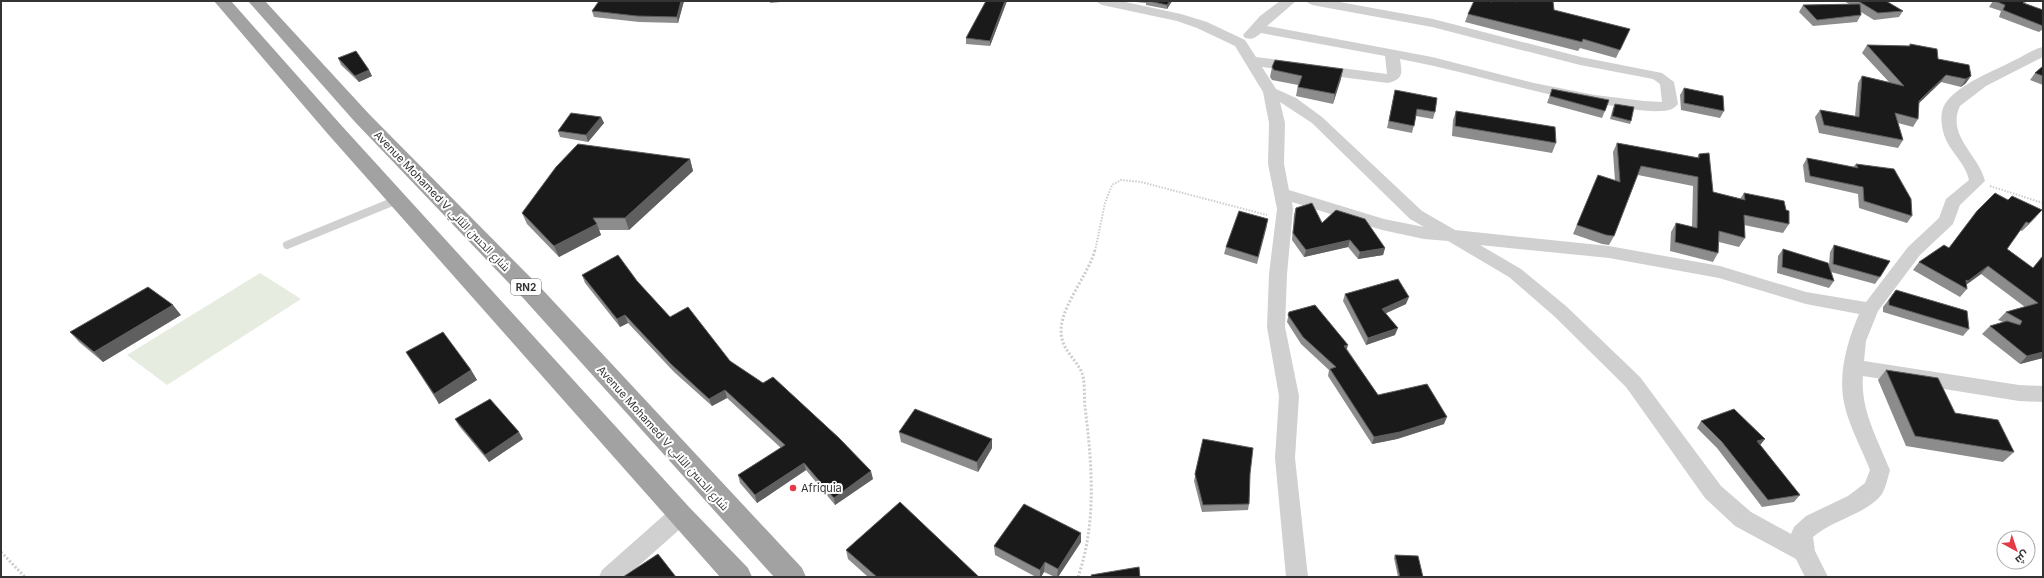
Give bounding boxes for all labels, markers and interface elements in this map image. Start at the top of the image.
street label: Avenue Mohamed V شارع الحسن الثاني [370,128,513,275]
road number: RN2 [511,279,541,295]
street label: Avenue Mohamed V شارع الحسن الثاني [593,363,732,515]
place label: Afriquia [801,481,842,495]
marker: Afriquia [788,483,798,493]
north arrow [1996,530,2036,570]
text: ش [2013,548,2032,568]

